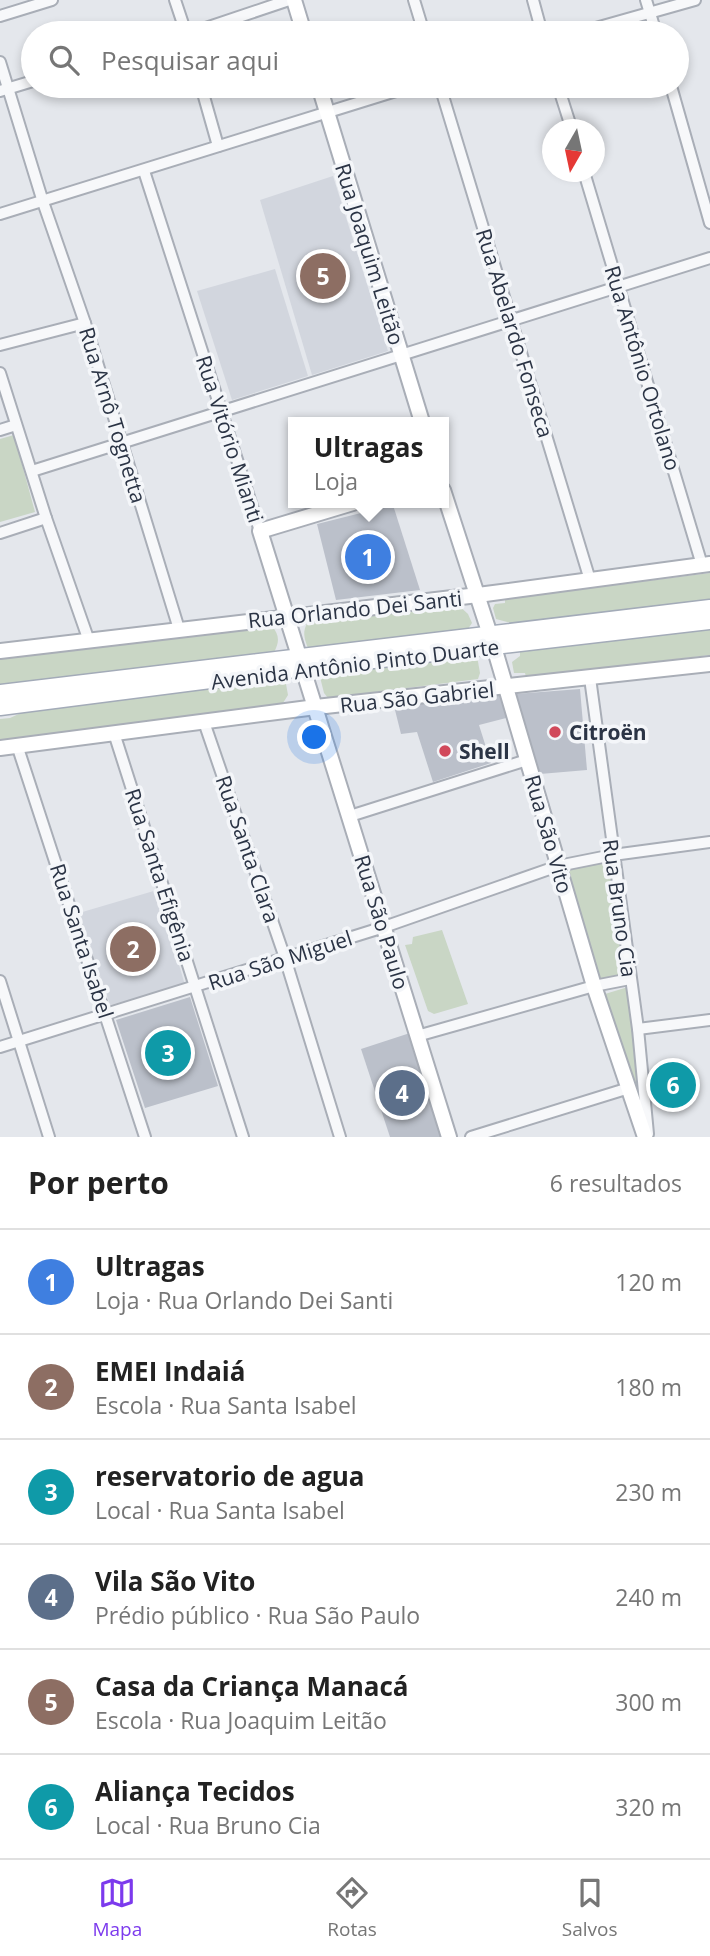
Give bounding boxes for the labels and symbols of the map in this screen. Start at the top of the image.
north arrow [542,119,605,182]
street label: Rua Joaquim Leitão [329,160,411,348]
street label: Rua Abelardo Fonseca [470,225,560,441]
pin: 5 [300,250,346,302]
street label: Rua Antônio Ortolano [598,262,688,474]
street label: Rua Arnô Tognetta [73,324,153,506]
street label: Rua Vitório Mianti [190,352,270,526]
pin: 1 [345,531,391,583]
street label: Rua Orlando Dei Santi [246,584,464,634]
street label: Avenida Antônio Pinto Duarte [209,632,501,696]
street label: Rua São Gabriel [338,675,496,719]
place label: Citroën [569,718,647,746]
your location [297,720,331,754]
marker: Citroën [547,724,563,740]
place label: Shell [459,737,510,765]
marker: Shell [437,743,453,759]
street label: Rua São Vito [519,771,579,897]
street label: Rua Santa Clara [210,772,286,926]
street label: Rua Santa Efigênia [119,785,201,965]
street label: Rua Bruno Cia [596,837,644,979]
street label: Rua São Paulo [348,851,416,993]
street label: Rua Santa Isabel [44,860,120,1022]
pin: 2 [110,923,156,975]
street label: Rua São Miguel [204,924,356,996]
pin: 3 [145,1027,191,1079]
pin: 6 [650,1059,696,1111]
pin: 4 [379,1067,425,1119]

